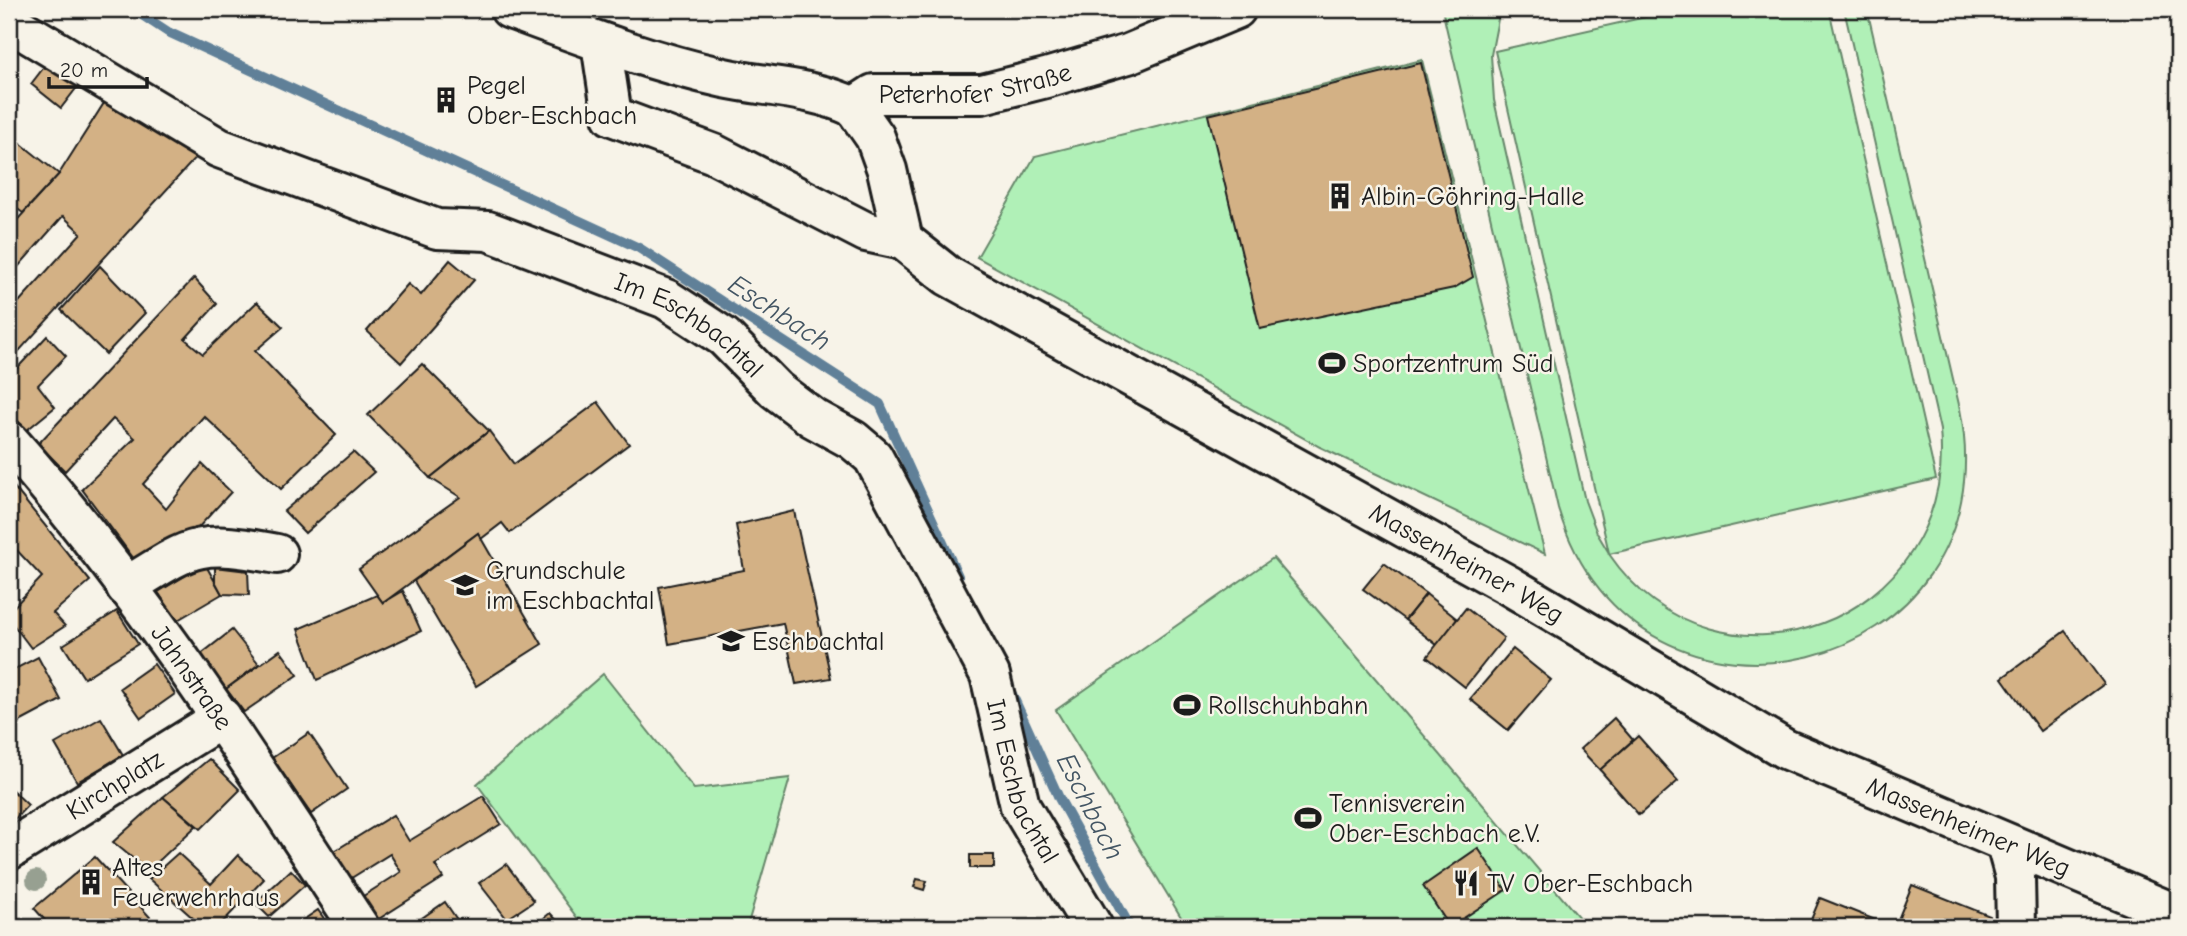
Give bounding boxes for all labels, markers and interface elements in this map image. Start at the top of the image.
scale bar [49,46,147,90]
street label: Peterhofer Straße [879,57,1075,110]
text: 20 m [60,58,108,82]
place label: Pegel Ober-Eschbach [467,71,637,131]
building icon: Pegel Ober-Eschbach [431,85,461,115]
building icon: Albin-Göhring-Halle [1325,181,1355,211]
place label: Albin-Göhring-Halle [1361,182,1584,212]
street label: Im Eschbachtal [610,267,769,384]
water label: Eschbach [722,268,836,358]
sports icon: Sportzentrum Süd [1317,348,1347,378]
place label: Sportzentrum Süd [1353,349,1553,379]
street label: Massenheimer Weg [1364,497,1569,630]
place label: Grundschule im Eschbachtal [486,556,655,616]
school or university icon: Grundschule im Eschbachtal [450,570,480,600]
street label: Jahnstraße [144,619,239,736]
school or university icon: Eschbachtal [716,626,746,656]
place label: Eschbachtal [752,627,884,657]
sports icon: Rollschuhbahn [1172,690,1202,720]
place label: Rollschuhbahn [1208,691,1368,721]
street label: Im Eschbachtal [980,696,1065,869]
street label: Kirchplatz [61,744,169,827]
water label: Eschbach [1050,748,1131,865]
street label: Massenheimer Weg [1862,771,2075,884]
place label: Tennisverein Ober-Eschbach e.V. [1329,789,1540,849]
sports icon: Tennisverein Ober-Eschbach e.V. [1293,803,1323,833]
place label: Altes Feuerwehrhaus [112,853,279,913]
building icon: Altes Feuerwehrhaus [76,867,106,897]
restaurant icon: TV Ober-Eschbach [1451,868,1481,898]
place label: TV Ober-Eschbach [1487,869,1693,899]

